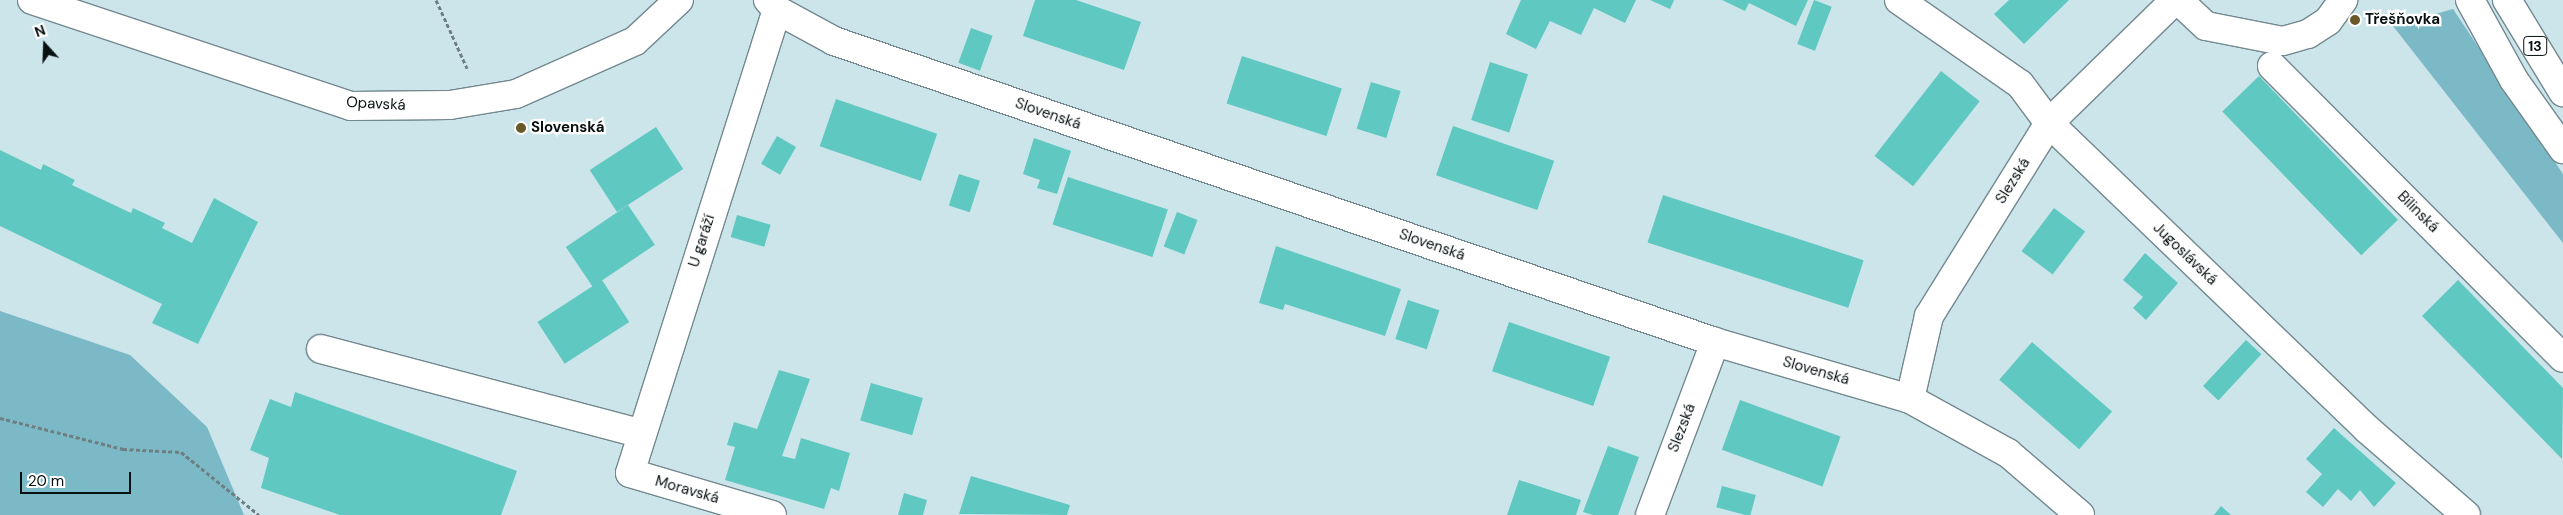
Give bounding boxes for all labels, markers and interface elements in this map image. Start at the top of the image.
place label: Třešňovka [2365,11,2440,29]
marker: Třešňovka [2349,14,2361,26]
north arrow [20,20,70,70]
text: N [32,21,48,41]
road number: 13 [2522,34,2548,58]
street label: Opavská [346,93,406,115]
street label: Slovenská [1013,94,1083,134]
place label: Slovenská [531,119,604,137]
marker: Slovenská [515,122,527,134]
street label: Slezská [1992,155,2034,207]
street label: Bílinská [2394,188,2442,236]
street label: U garáží [685,212,719,270]
street label: Jugoslávská [2149,219,2221,289]
street label: Slovenská [1397,225,1467,265]
street label: Slovenská [1781,353,1851,389]
street label: Slezská [1665,401,1699,455]
scale bar [22,462,134,494]
text: 20 m [28,471,64,491]
street label: Moravská [653,472,721,508]

